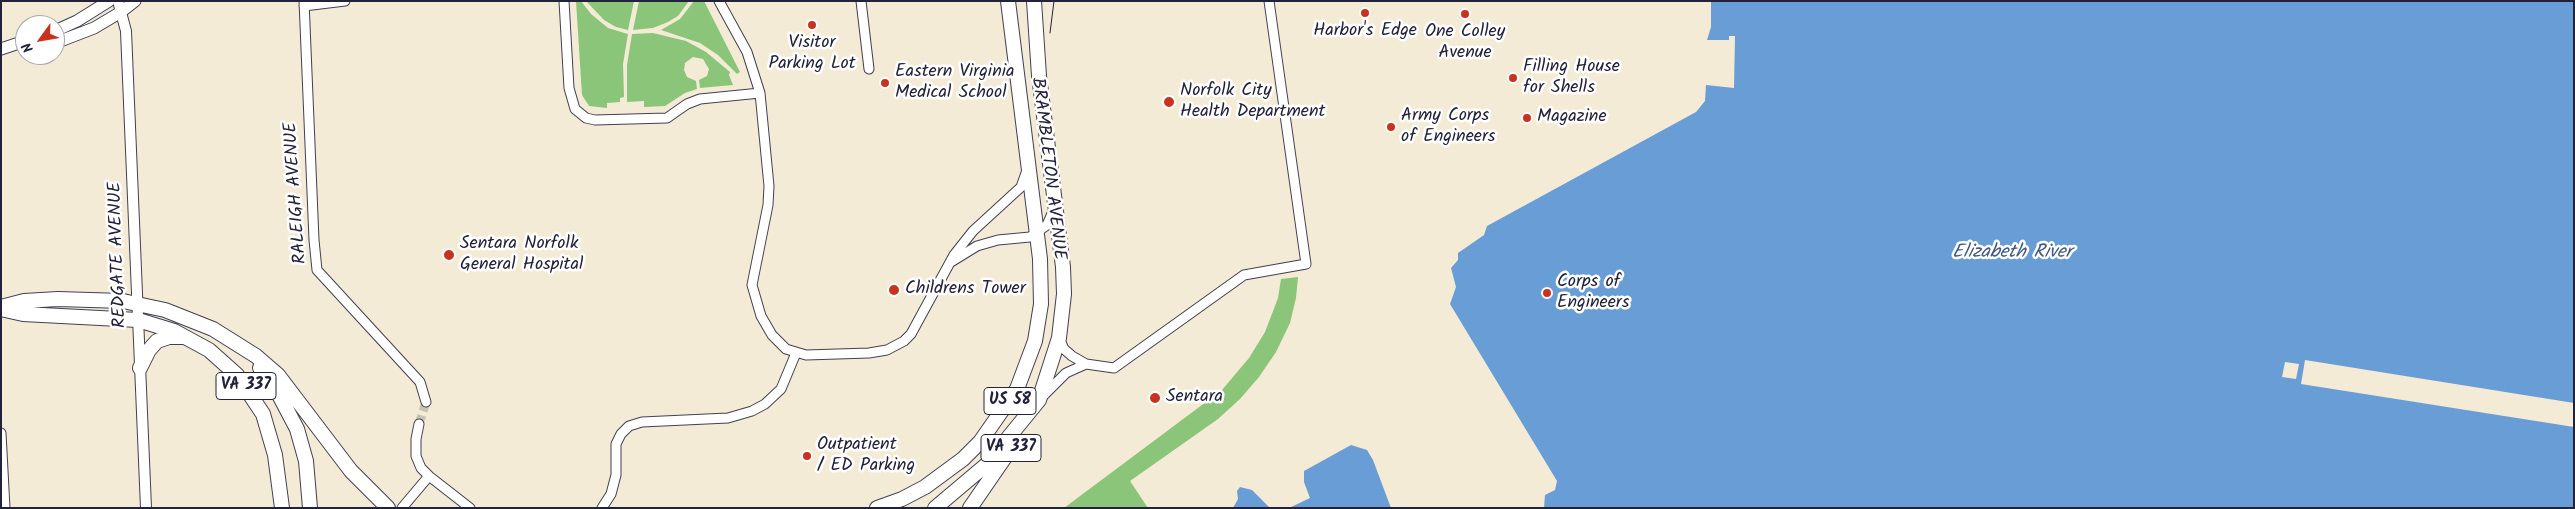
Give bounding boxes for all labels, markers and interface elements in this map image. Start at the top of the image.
marker: Harbor's Edge [1359,7,1371,19]
marker: One Colley Avenue [1459,8,1471,20]
north arrow [15,15,65,65]
marker: Visitor Parking Lot [806,19,818,31]
place label: Harbor's Edge [1313,21,1417,43]
place label: One Colley Avenue [1425,22,1505,64]
place label: Visitor Parking Lot [768,33,856,76]
text: N [16,38,40,57]
place label: Filling House for Shells [1523,57,1620,100]
place label: Eastern Virginia Medical School [895,62,1014,104]
marker: Filling House for Shells [1507,72,1519,84]
marker: Eastern Virginia Medical School [879,77,891,89]
street label: BRAMBLETON AVENUE [1025,77,1069,261]
place label: Norfolk City Health Department [1180,81,1326,124]
marker: Norfolk City Health Department [1162,95,1176,109]
place label: Army Corps of Engineers [1401,106,1496,148]
place label: Magazine [1537,107,1607,129]
marker: Magazine [1521,112,1533,124]
street label: RALEIGH AVENUE [281,121,313,265]
marker: Army Corps of Engineers [1385,121,1397,133]
street label: REDGATE AVENUE [106,181,132,329]
place label: Sentara Norfolk General Hospital [460,234,583,276]
water label: Elizabeth River [1952,243,2072,265]
marker: Sentara Norfolk General Hospital [442,248,456,262]
place label: Corps of Engineers [1557,272,1629,314]
place label: Childrens Tower [905,279,1026,301]
marker: Childrens Tower [887,283,901,297]
marker: Corps of Engineers [1541,287,1553,299]
road number: VA 337 [216,372,276,400]
place label: Sentara [1166,387,1223,409]
road number: US 58 [984,388,1036,414]
marker: Sentara [1148,391,1162,405]
road number: VA 337 [981,434,1041,462]
place label: Outpatient / ED Parking [817,435,915,478]
marker: Outpatient / ED Parking [801,450,813,462]

